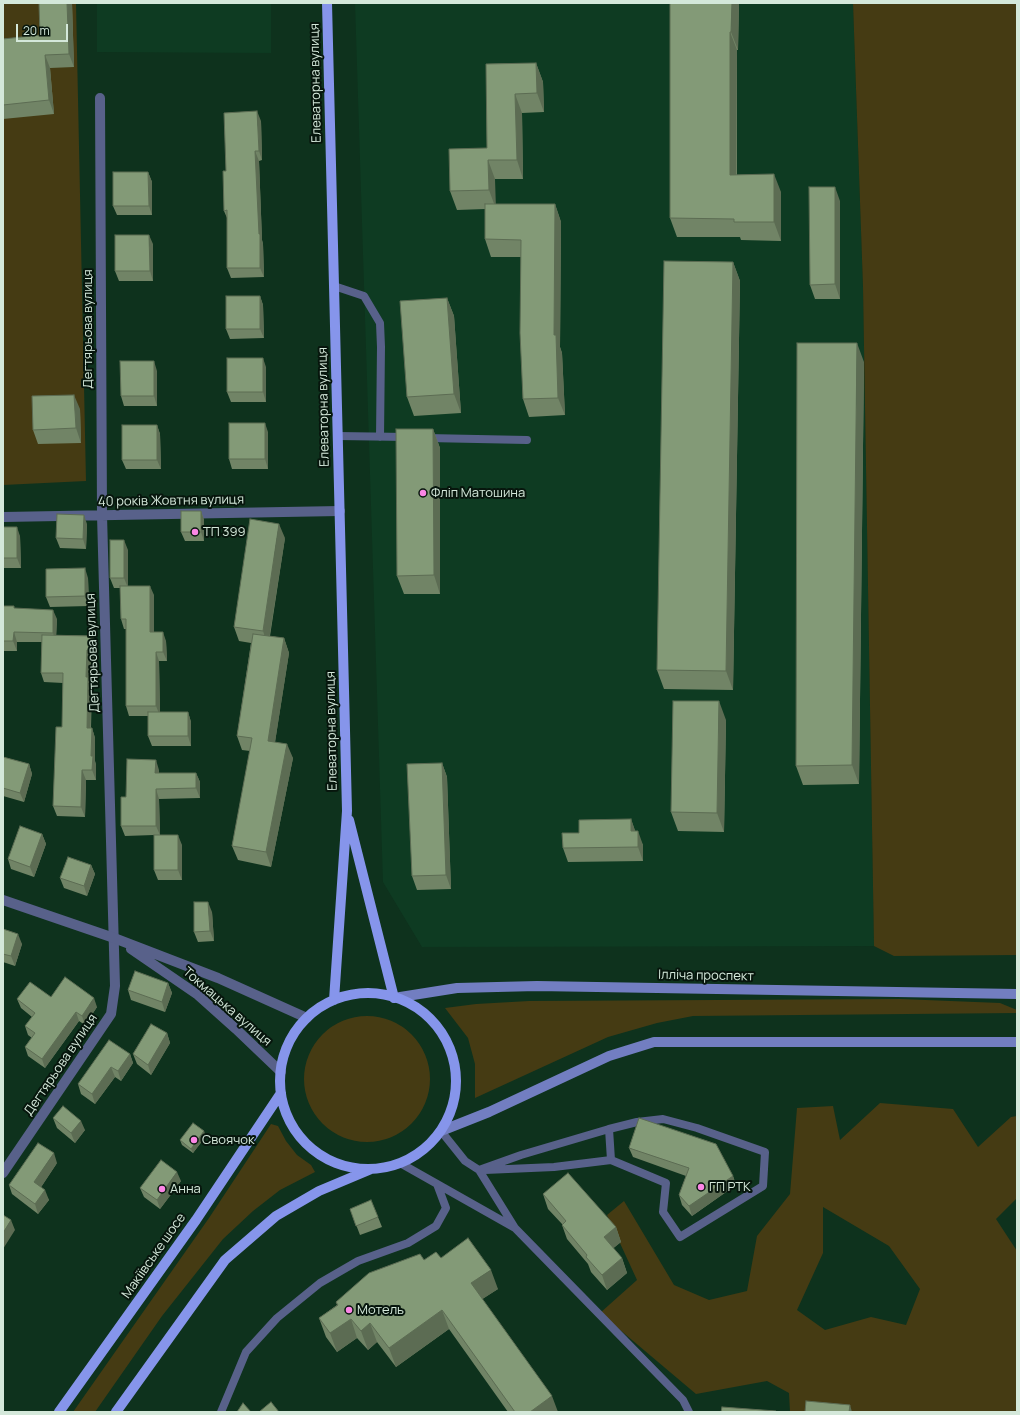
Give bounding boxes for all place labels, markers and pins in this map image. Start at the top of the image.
place label: Фліп Матошина [431,485,525,501]
marker: Фліп Матошина [418,488,428,498]
place label: ТП 399 [203,524,246,540]
marker: ТП 399 [190,527,200,537]
place label: Своячок [202,1132,254,1148]
marker: Своячок [189,1135,199,1145]
place label: ГП РТК [709,1179,751,1195]
place label: Анна [170,1181,201,1197]
marker: ГП РТК [696,1182,706,1192]
marker: Анна [157,1184,167,1194]
place label: Мотель [357,1302,404,1318]
marker: Мотель [344,1305,354,1315]

